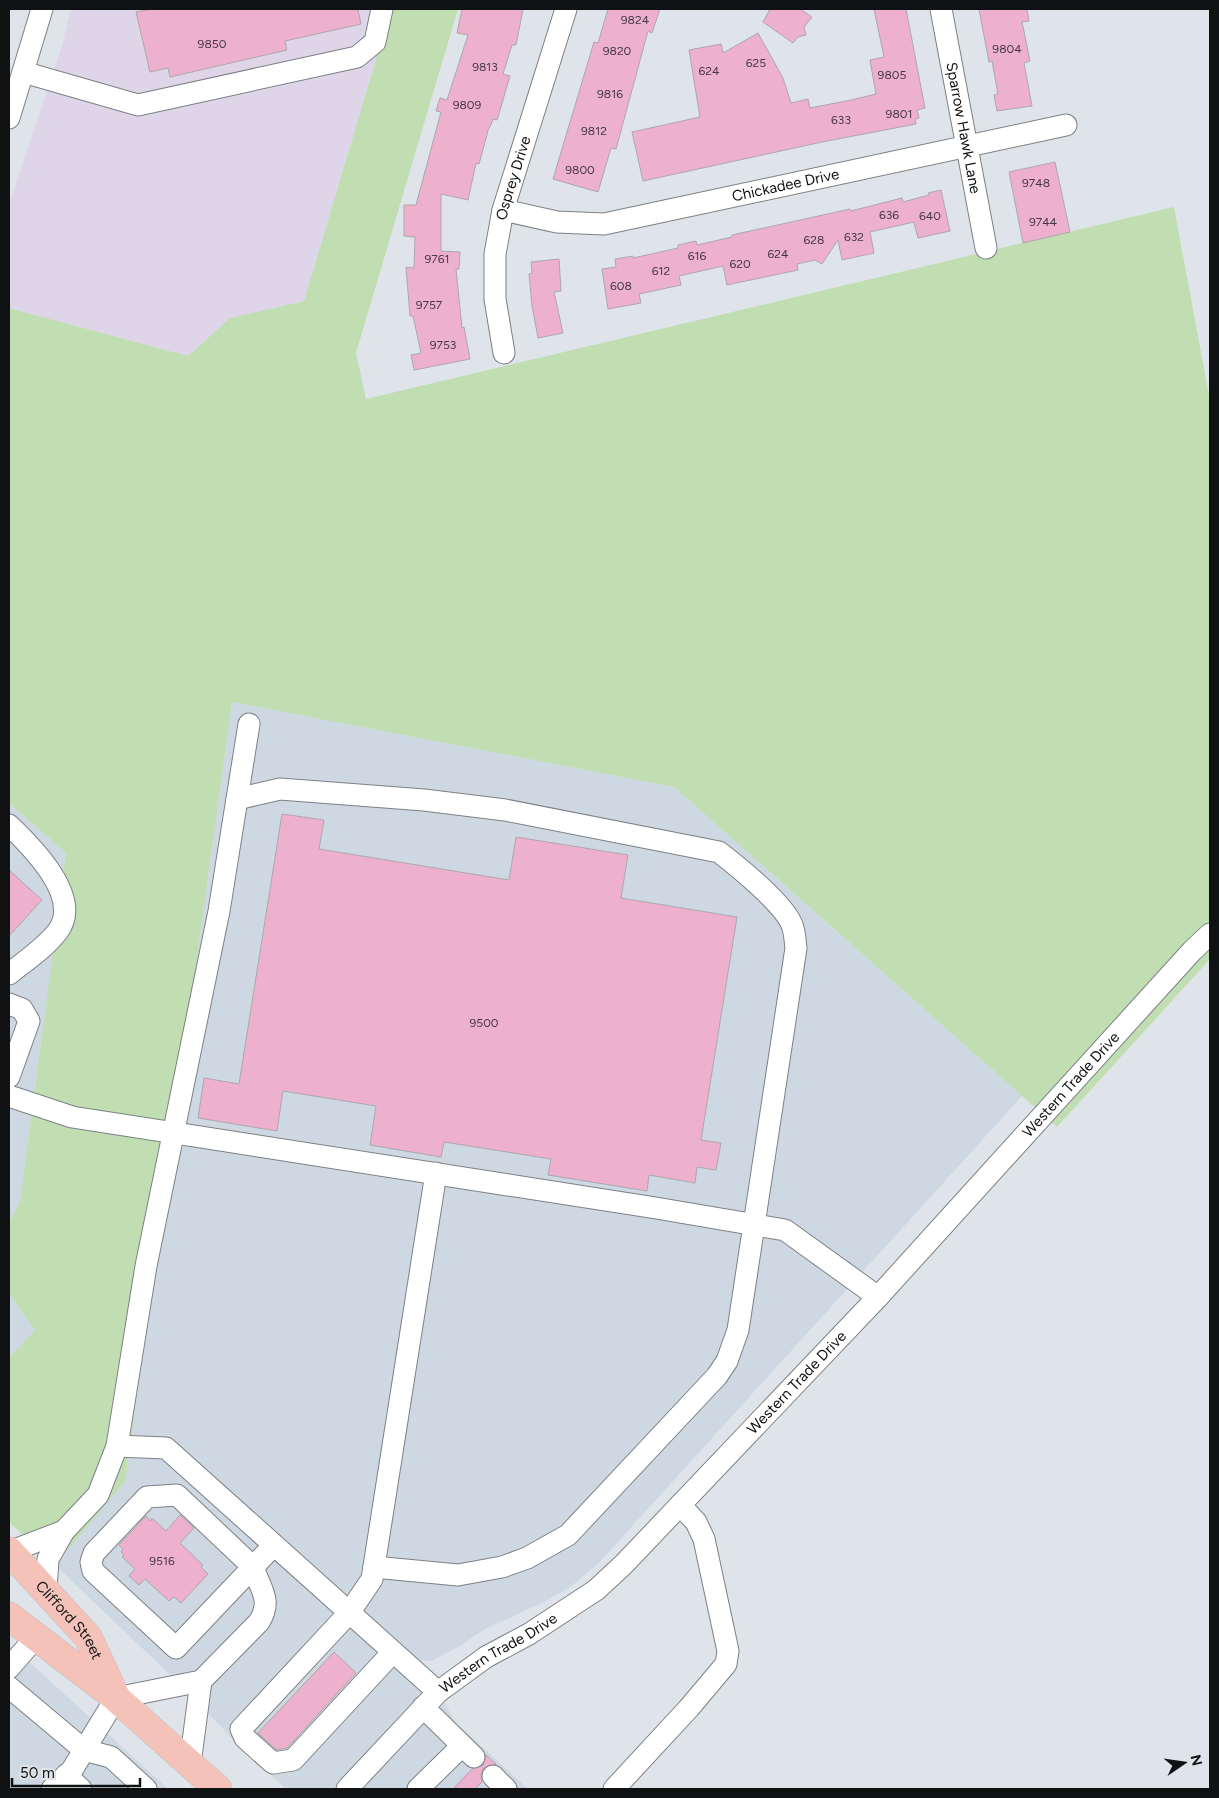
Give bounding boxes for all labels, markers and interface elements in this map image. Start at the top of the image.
house number: 9824 [621,13,650,27]
house number: 9850 [198,37,227,51]
house number: 9804 [992,42,1022,56]
house number: 9820 [603,44,632,58]
house number: 625 [746,56,766,70]
house number: 9813 [472,60,498,74]
street label: Sparrow Hawk Lane [942,61,985,195]
house number: 624 [699,64,720,78]
house number: 9805 [878,68,906,82]
house number: 9816 [597,87,623,101]
house number: 9809 [453,98,482,112]
house number: 9801 [886,107,912,121]
house number: 633 [831,113,851,127]
house number: 9812 [581,124,607,138]
street label: Osprey Drive [492,134,535,221]
house number: 9800 [565,163,595,177]
street label: Chickadee Drive [730,165,841,205]
house number: 9748 [1022,176,1050,190]
house number: 636 [879,208,899,222]
house number: 640 [919,209,941,223]
house number: 9744 [1029,215,1058,229]
house number: 632 [844,230,864,244]
house number: 628 [804,233,824,247]
house number: 624 [768,247,789,261]
house number: 616 [688,249,706,263]
house number: 9761 [425,252,449,266]
house number: 620 [729,257,751,271]
house number: 612 [652,264,670,278]
house number: 608 [610,279,632,293]
house number: 9757 [416,298,443,312]
house number: 9753 [430,338,456,352]
house number: 9500 [469,1016,499,1030]
street label: Western Trade Drive [1019,1028,1123,1141]
street label: Western Trade Drive [743,1327,850,1438]
house number: 9516 [149,1554,175,1568]
street label: Clifford Street [32,1577,106,1663]
street label: Western Trade Drive [436,1609,560,1697]
north arrow [1159,1738,1209,1788]
text: N [1187,1753,1206,1767]
scale bar [12,1756,140,1788]
text: 50 m [20,1764,55,1782]

